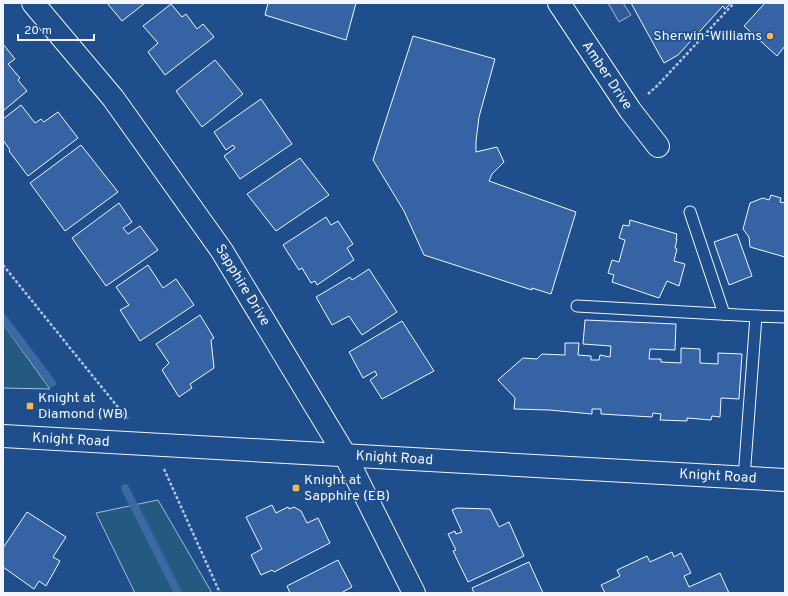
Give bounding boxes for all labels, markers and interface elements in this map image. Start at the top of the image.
scale bar [18,16,94,42]
text: 20 m [24,23,52,39]
place label: Sherwin-Williams [653,28,762,45]
marker: Sherwin-Williams [765,31,775,41]
street label: Amber Drive [578,38,636,113]
street label: Sapphire Drive [211,241,274,329]
place label: Knight at Diamond (WB) [38,390,128,423]
marker: Knight at Diamond (WB) [25,401,35,411]
street label: Knight Road [32,429,110,450]
street label: Knight Road [355,447,433,469]
street label: Knight Road [679,466,757,487]
place label: Knight at Sapphire (EB) [304,472,390,505]
marker: Knight at Sapphire (EB) [291,483,301,493]

